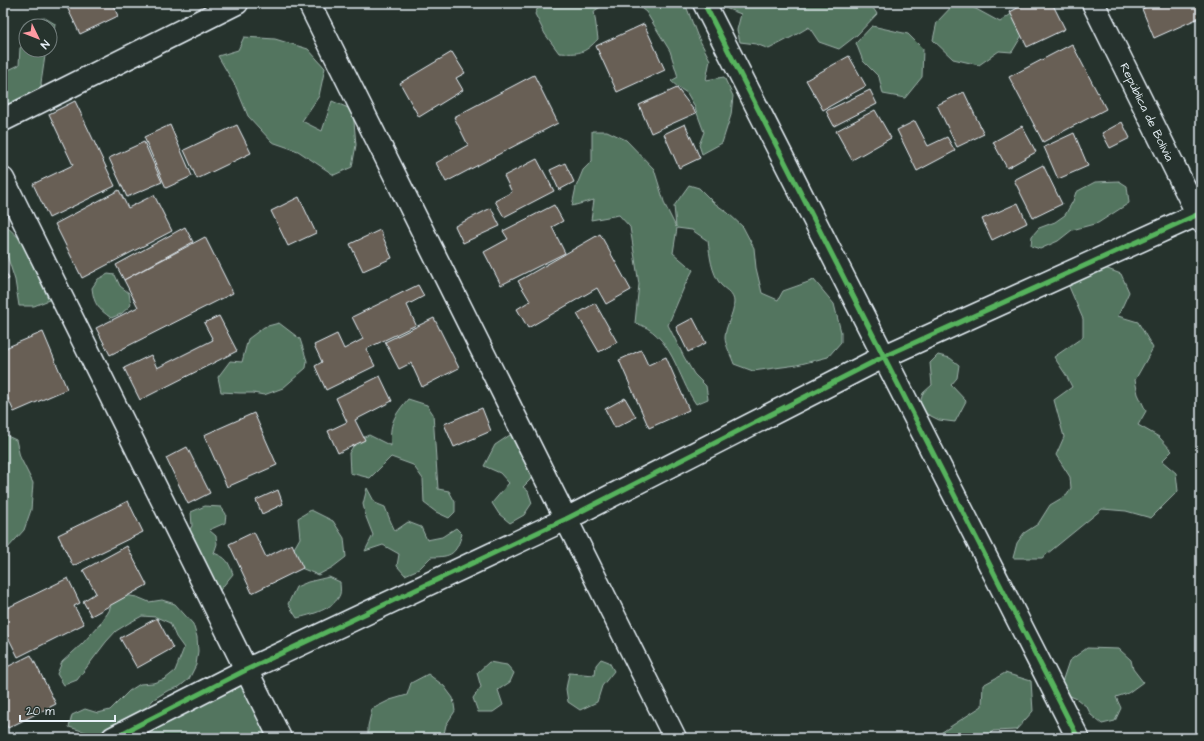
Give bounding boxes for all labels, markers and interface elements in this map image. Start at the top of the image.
north arrow [18,18,58,58]
text: N [37,37,53,52]
street label: República de Bolivia [1115,60,1178,164]
scale bar [20,697,115,723]
text: 20 m [26,703,55,720]

